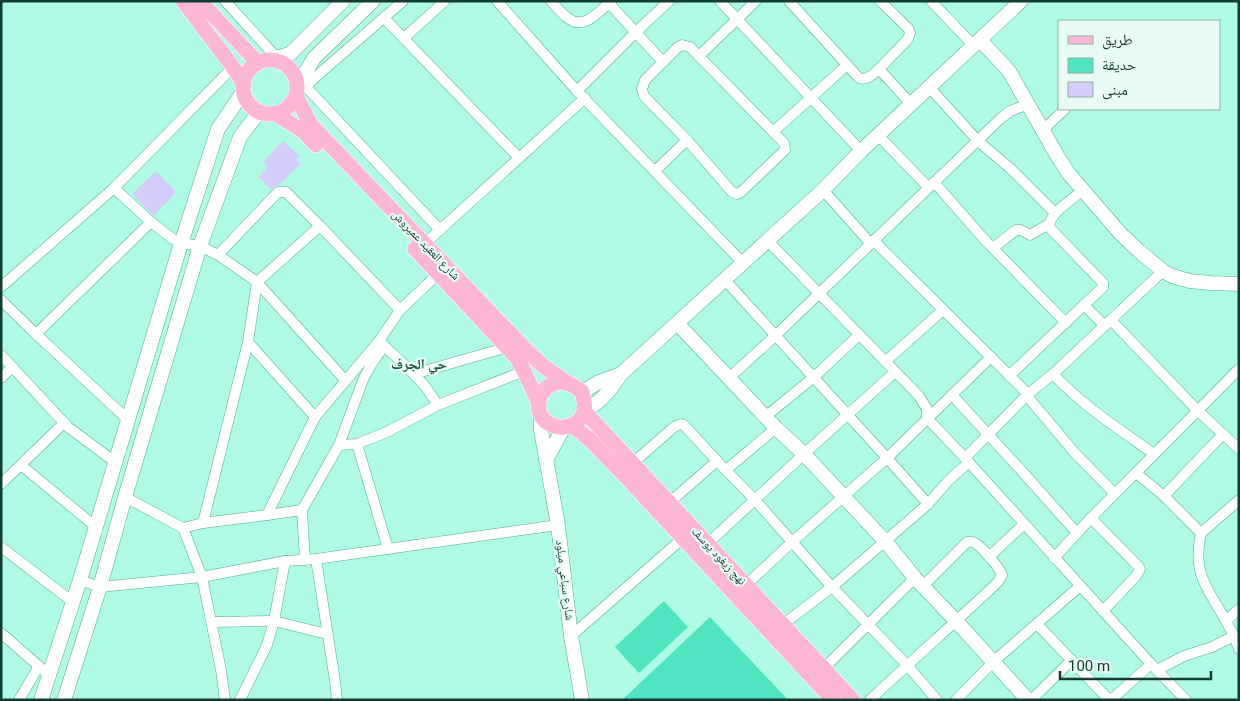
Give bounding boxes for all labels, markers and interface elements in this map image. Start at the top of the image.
legend [1058,20,1220,110]
text: طريق [1102,31,1133,50]
text: حديقة [1102,56,1137,74]
text: مبنى [1102,81,1128,100]
street label: شارع العقيد عميروش [388,207,463,284]
district label: حي الجرف [391,356,447,375]
street label: نهج زيغود يوسف [689,524,749,588]
street label: شارع سباعي ميلود [550,539,577,621]
scale bar [1060,648,1211,680]
text: 100 m [1068,657,1110,675]

